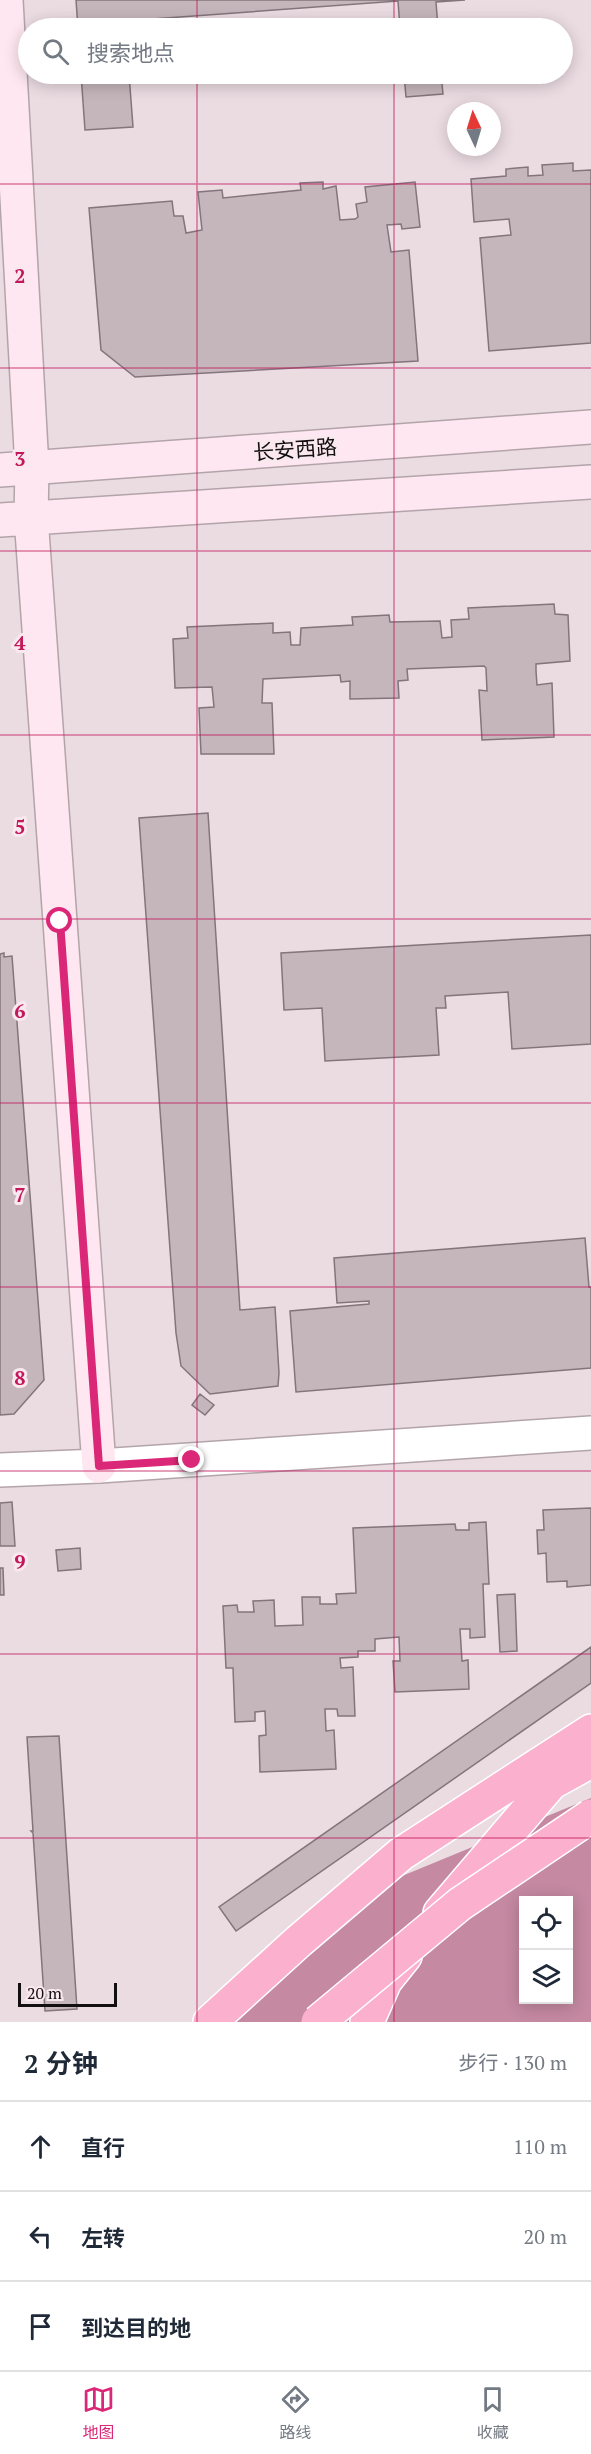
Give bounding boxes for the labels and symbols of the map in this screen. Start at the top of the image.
north arrow [447,102,501,156]
text: 2 [14,262,26,289]
street label: 长安西路 [252,432,338,466]
text: 3 [14,445,26,472]
text: 4 [14,629,26,656]
text: 5 [14,813,26,840]
route start [46,907,72,933]
text: 6 [14,997,26,1024]
text: 7 [14,1181,26,1208]
text: 8 [14,1364,26,1391]
route end [178,1446,204,1472]
text: 9 [14,1548,26,1575]
scale bar [18,1980,117,2008]

